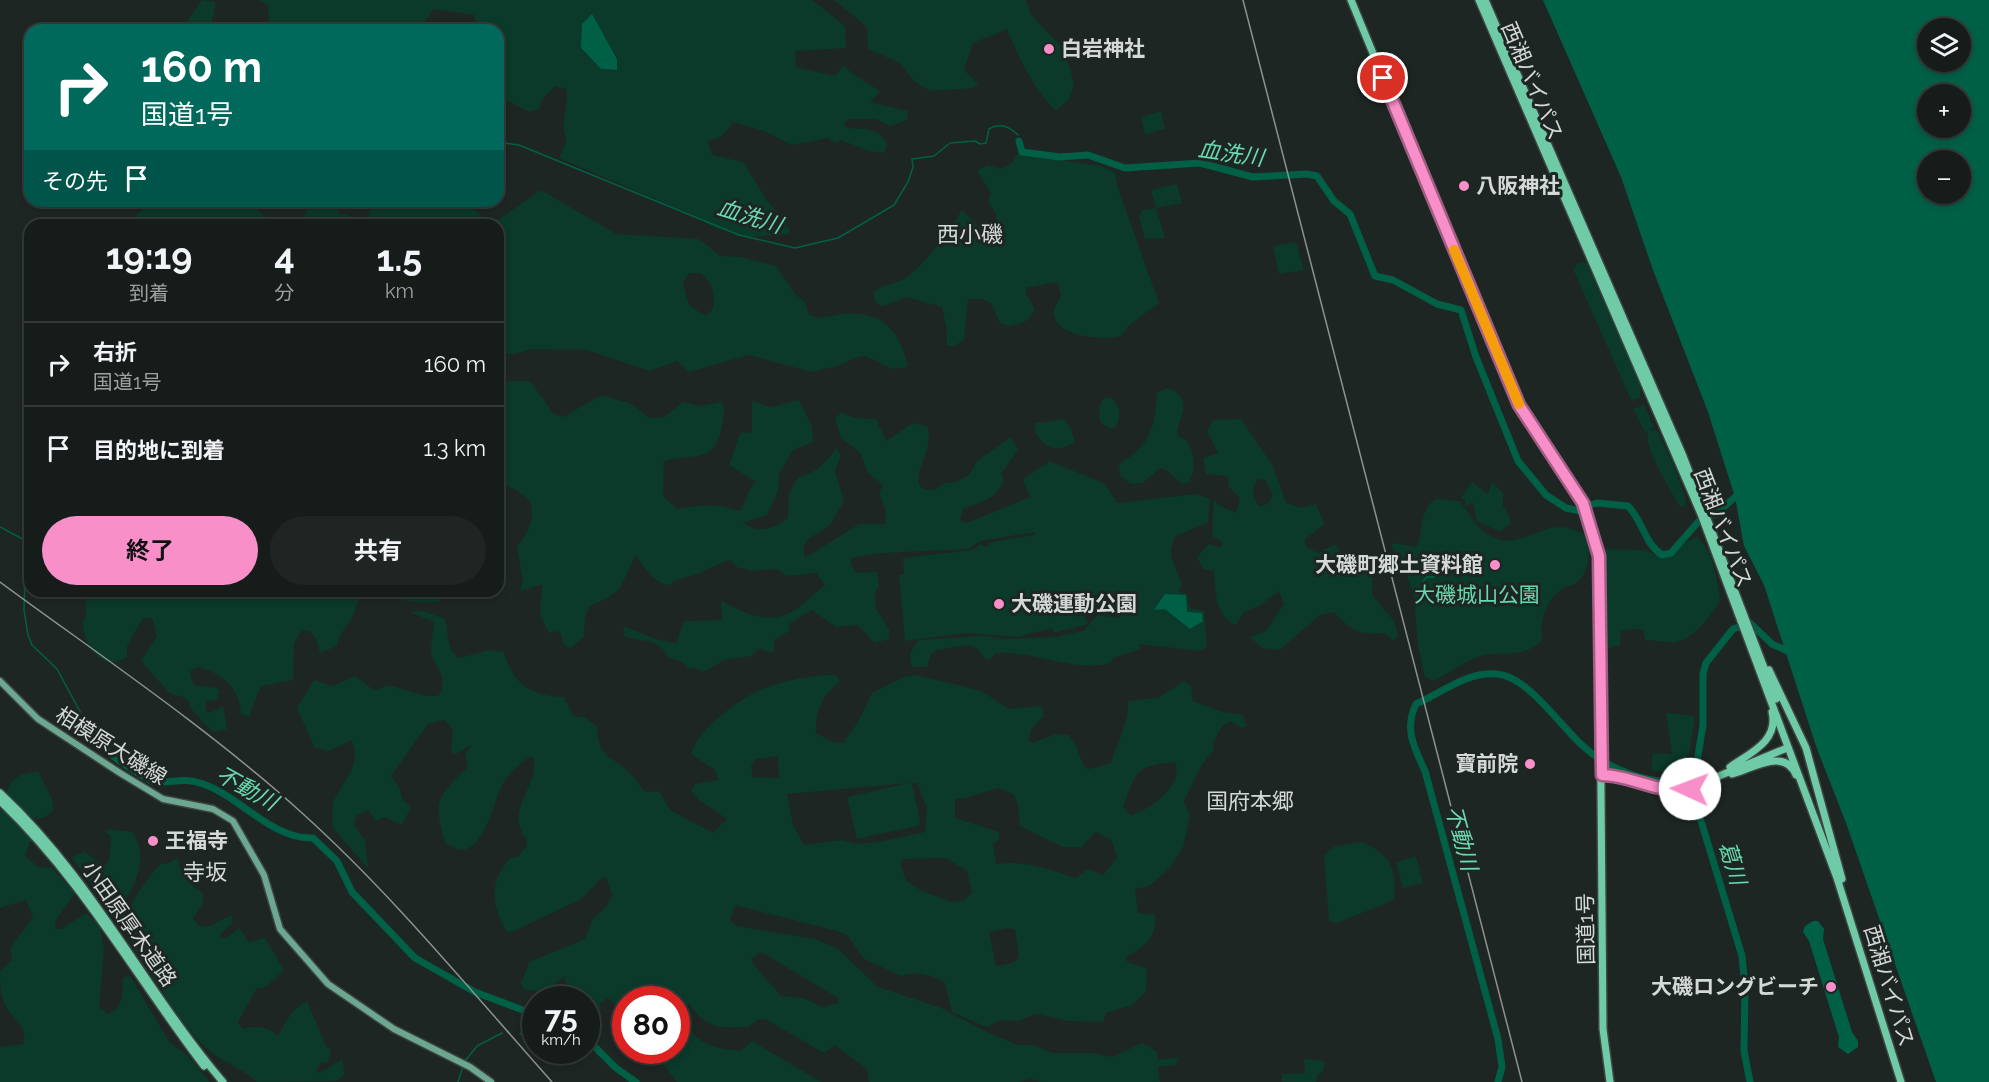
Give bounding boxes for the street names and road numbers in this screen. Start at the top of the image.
street label: 西湘バイパス [1496,18,1569,143]
street label: 西湘バイパス [1689,465,1758,591]
street label: 相模原大磯線 [51,702,171,790]
street label: 小田原厚木道路 [77,856,182,991]
street label: 国道1号 [1572,893,1599,965]
street label: 西湘バイパス [1859,922,1920,1050]

